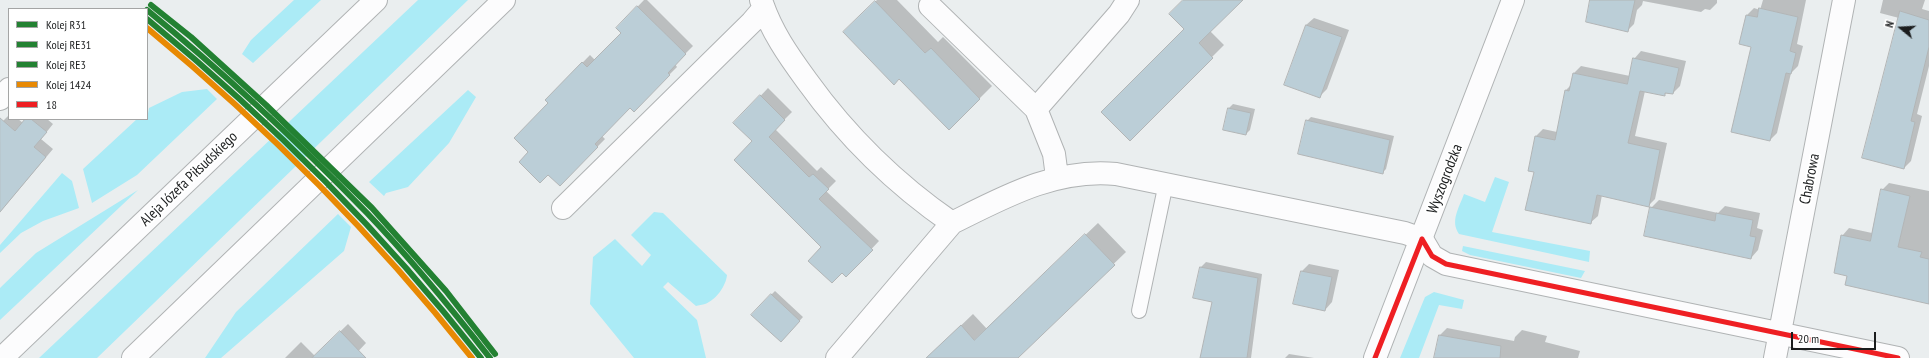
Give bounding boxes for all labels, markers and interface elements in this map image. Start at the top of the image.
legend [8,8,148,120]
north arrow [1881,8,1921,48]
text: Kolej R31 [46,17,86,32]
text: N [1882,19,1897,29]
text: Kolej RE31 [46,37,91,52]
text: Kolej RE3 [46,57,86,72]
text: Kolej 1424 [46,77,91,92]
text: 18 [46,97,57,112]
street label: Aleja Józefa Piłsudskiego [137,128,241,230]
street label: Wyszogrodzka [1424,142,1466,216]
street label: Chabrowa [1796,152,1824,206]
scale bar [1793,324,1878,350]
text: 20 m [1798,331,1819,346]

